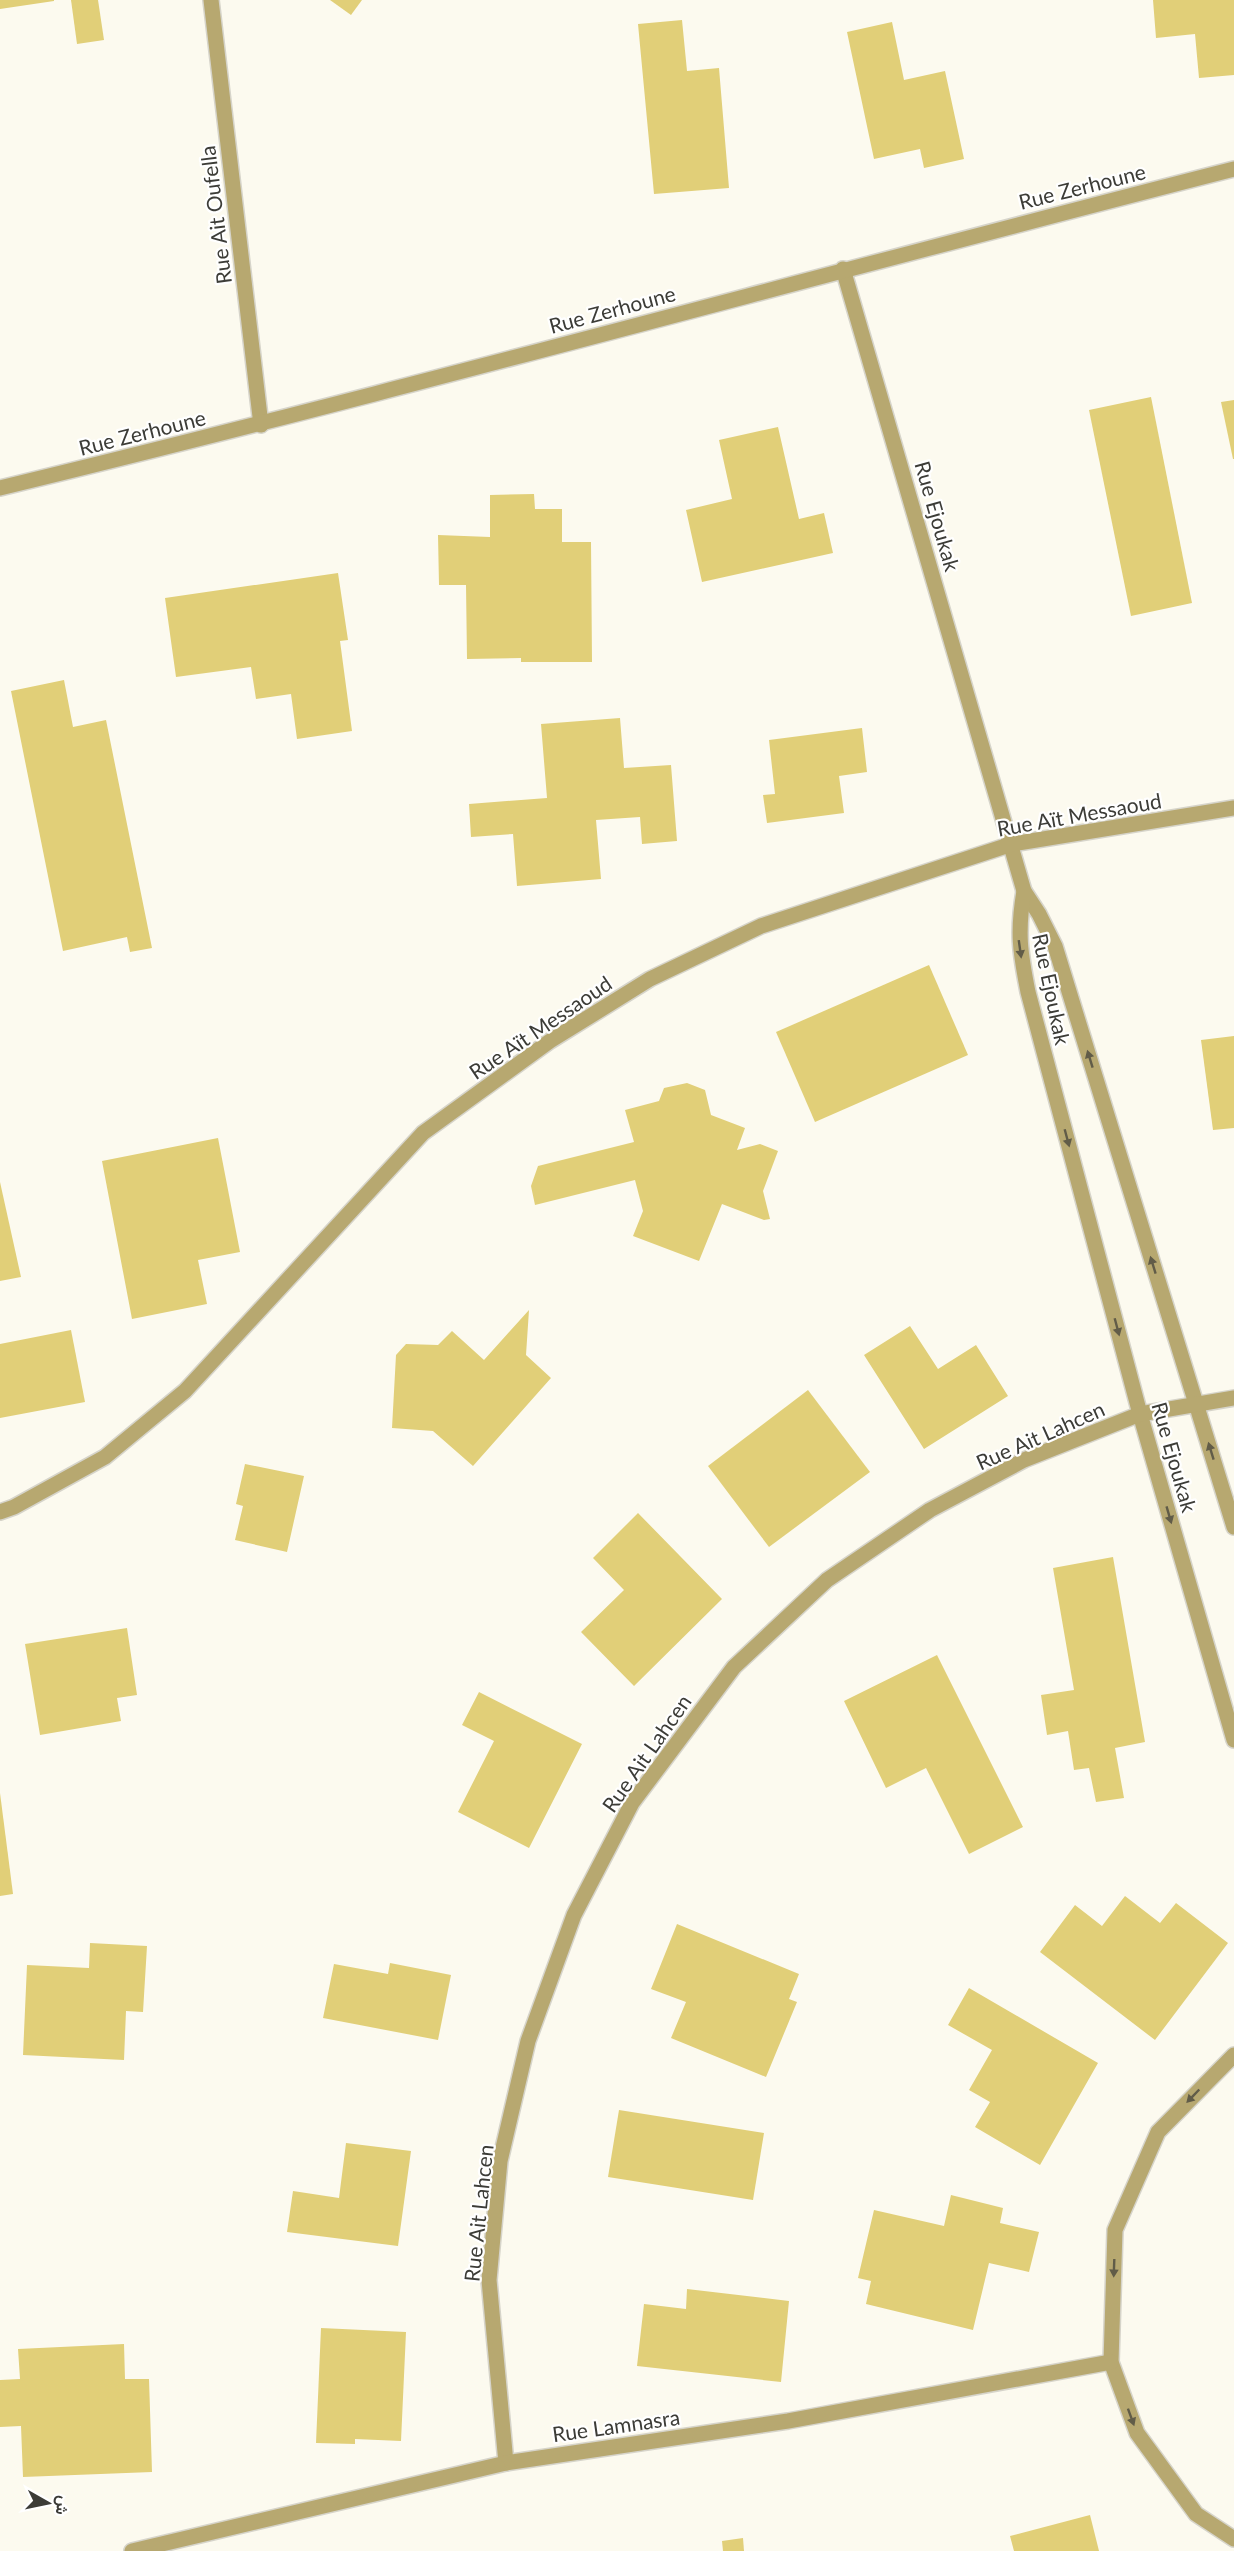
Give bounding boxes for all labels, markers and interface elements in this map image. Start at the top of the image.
street label: Rue Ait Oufella [194,144,236,286]
street label: Rue Zerhoune [1016,158,1148,214]
street label: Rue Zerhoune [546,280,678,338]
street label: Rue Zerhoune [76,404,208,460]
street label: Rue Ejoukak [910,458,966,574]
street label: Rue Aït Messaoud [995,787,1163,841]
street label: Rue Ejoukak [1028,931,1076,1047]
one-way arrow [1015,940,1024,959]
street label: Rue Aït Messaoud [464,970,616,1084]
one-way arrow [1084,1049,1094,1067]
one-way arrow [1062,1129,1072,1148]
one-way arrow [1148,1256,1157,1274]
one-way arrow [1113,1318,1122,1336]
street label: Rue Ait Lahcen [972,1396,1108,1474]
street label: Rue Ejoukak [1147,1399,1203,1515]
one-way arrow [1206,1442,1215,1460]
one-way arrow [1165,1506,1174,1524]
street label: Rue Ait Lahcen [596,1689,696,1817]
one-way arrow [1186,2089,1200,2103]
street label: Rue Ait Lahcen [458,2143,498,2283]
one-way arrow [1109,2258,1118,2277]
street label: Rue Lamnasra [551,2404,681,2446]
one-way arrow [1127,2408,1137,2426]
north arrow [18,2473,78,2533]
text: ش [51,2494,74,2516]

